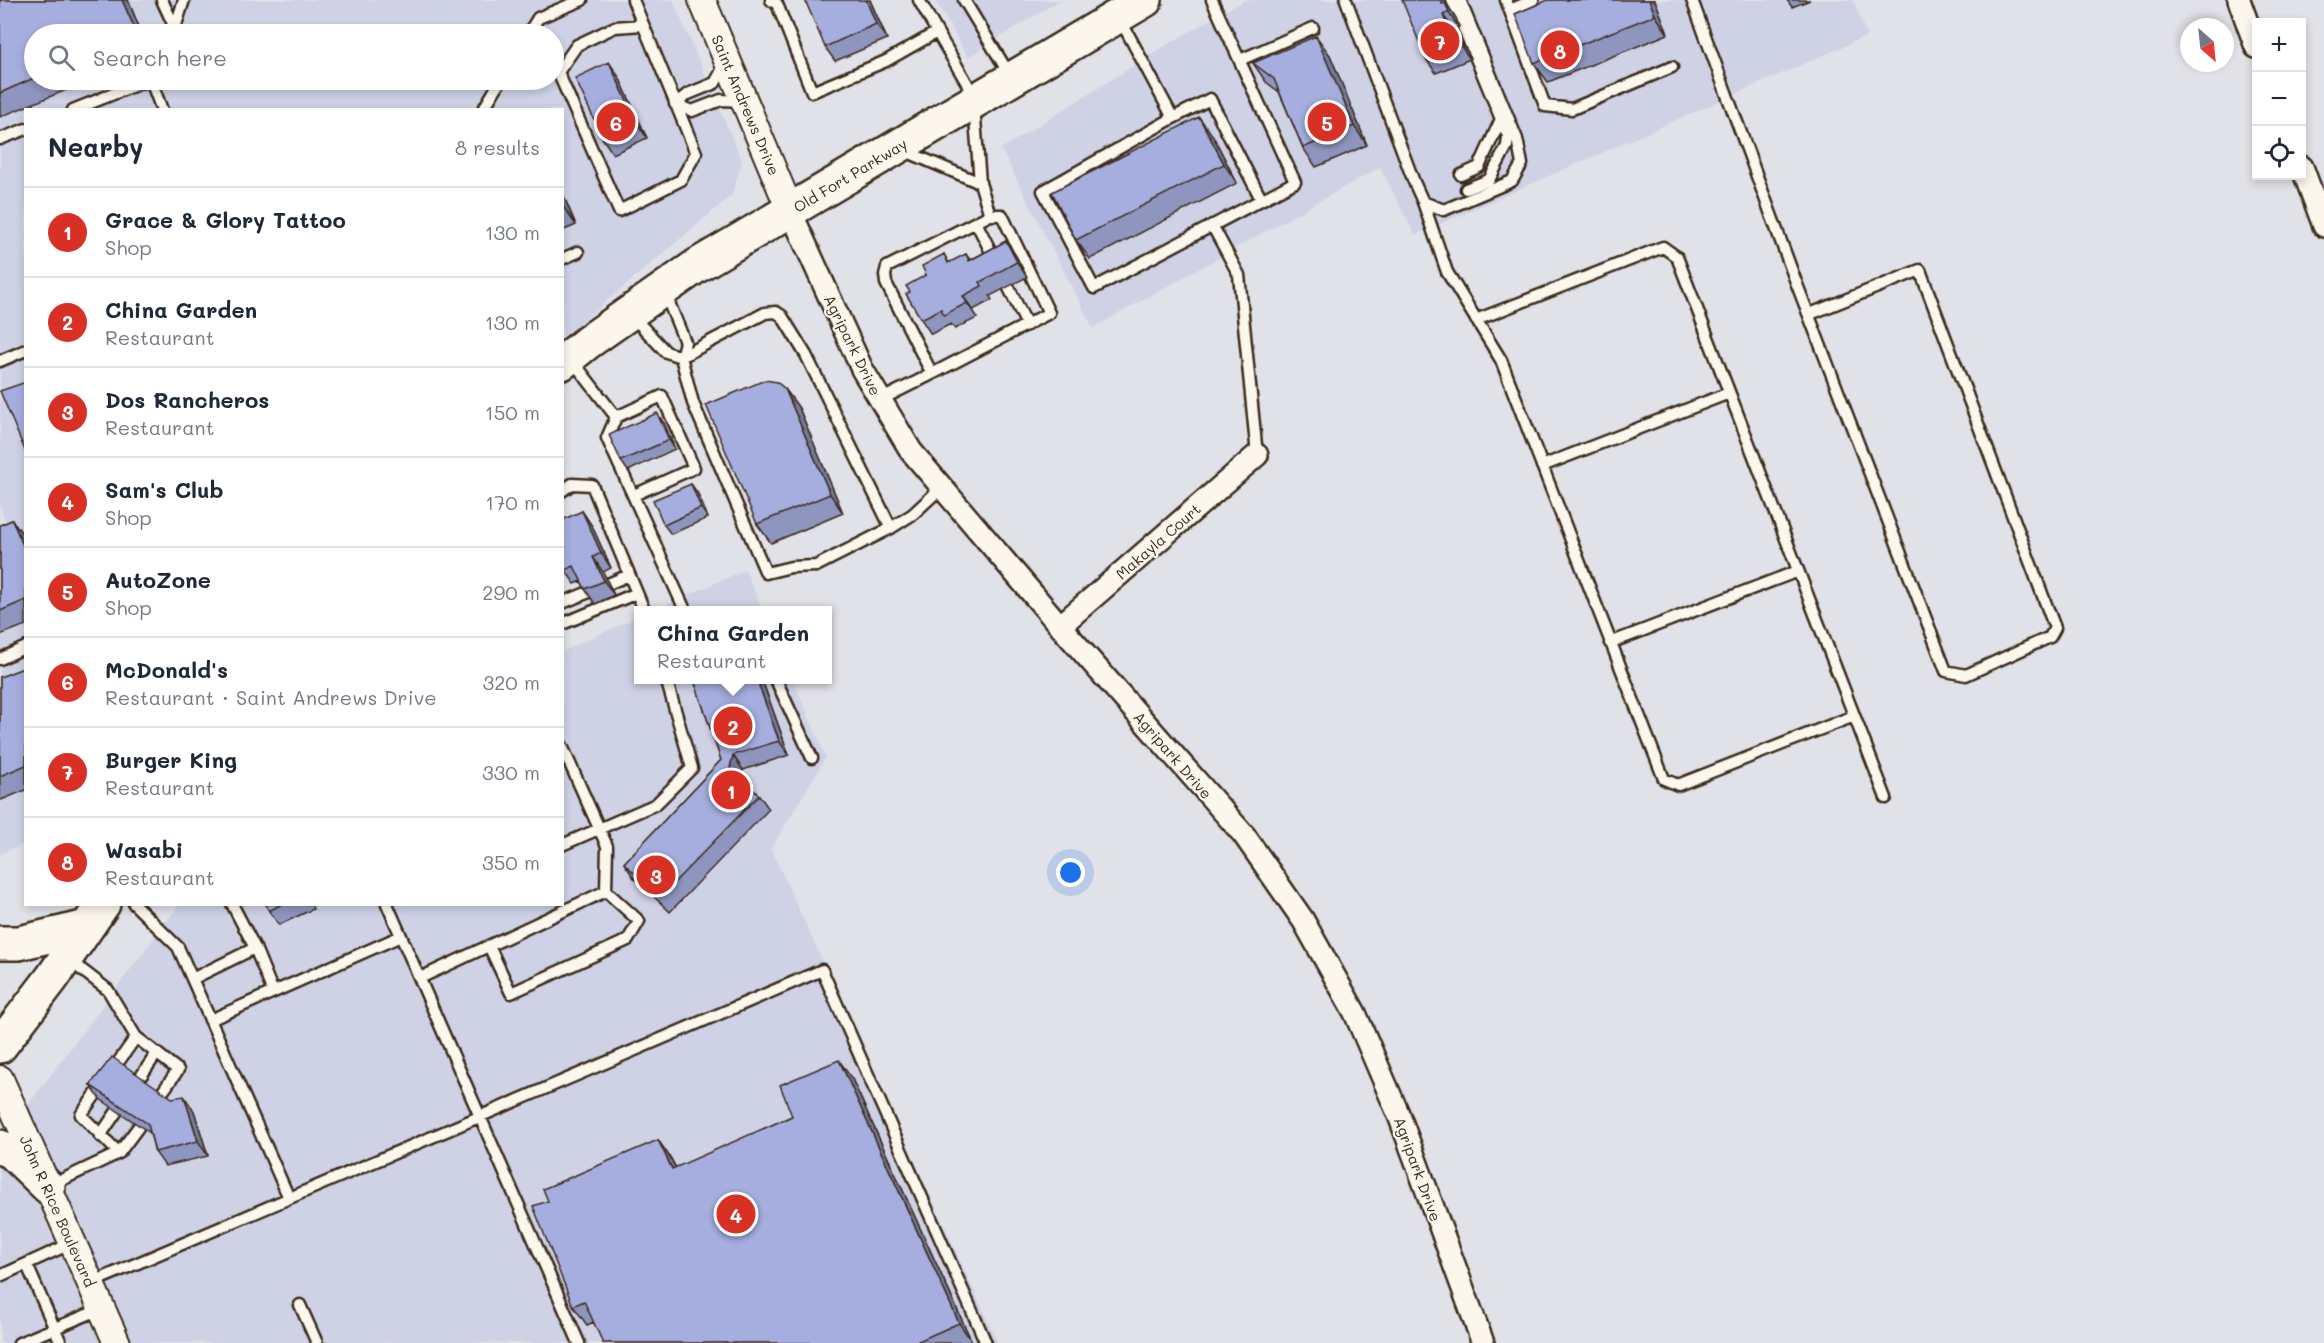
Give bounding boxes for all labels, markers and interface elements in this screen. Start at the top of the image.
pin: 7 [1420,18,1460,63]
north arrow [2180,18,2234,72]
map controls [2252,18,2306,180]
button: + [2252,18,2306,72]
search box [24,24,564,90]
pin: 8 [1540,28,1580,72]
street label: Saint Andrews Drive [707,32,785,178]
icon: search [45,41,78,74]
text: Search here [93,43,227,72]
button: − [2252,72,2306,126]
pin: 6 [596,100,636,144]
pin: 5 [1308,100,1346,144]
button: locate [2252,126,2306,180]
text: Nearby [48,130,143,164]
street label: Old Fort Parkway [790,133,911,217]
text: 8 results [455,134,540,160]
text: Grace & Glory Tattoo [105,205,346,234]
text: 1 [63,219,72,245]
text: 130 m [485,219,540,245]
text: Shop [105,234,152,260]
street label: Agripark Drive [820,291,886,399]
text: China Garden [105,295,257,324]
text: 2 [62,309,73,335]
text: 130 m [485,309,540,335]
text: Restaurant [105,324,215,350]
text: Dos Rancheros [105,385,269,414]
text: 3 [62,399,74,425]
text: 150 m [485,399,540,425]
text: Restaurant [105,414,215,440]
text: Sam's Club [105,475,224,504]
text: 4 [61,489,74,515]
text: 170 m [485,489,540,515]
street label: Makayla Court [1111,499,1205,583]
text: Shop [105,504,152,530]
text: AutoZone [105,565,211,594]
text: 5 [62,579,73,605]
text: 290 m [482,579,540,605]
text: Shop [105,594,152,620]
popup [634,606,832,684]
text: China Garden [657,618,809,647]
text: Restaurant [657,647,766,673]
text: McDonald's [105,655,228,684]
text: 6 [61,669,74,695]
text: 320 m [482,669,540,695]
text: Restaurant · Saint Andrews Drive [105,684,437,710]
pin: 2 [714,704,752,748]
street label: Agripark Drive [1129,707,1217,803]
text: Burger King [105,745,237,774]
text: 7 [62,759,73,785]
text: 330 m [482,759,540,785]
pin: 1 [712,768,750,812]
text: Restaurant [105,774,215,800]
text: Wasabi [105,835,183,864]
text: 8 [61,849,74,875]
text: 350 m [482,849,540,875]
pin: 3 [636,852,676,898]
your location [1056,858,1085,887]
text: Restaurant [105,864,215,890]
street label: Agripark Drive [1390,1114,1446,1224]
street label: John R Rice Boulevard [16,1132,100,1290]
pin: 4 [716,1192,756,1236]

